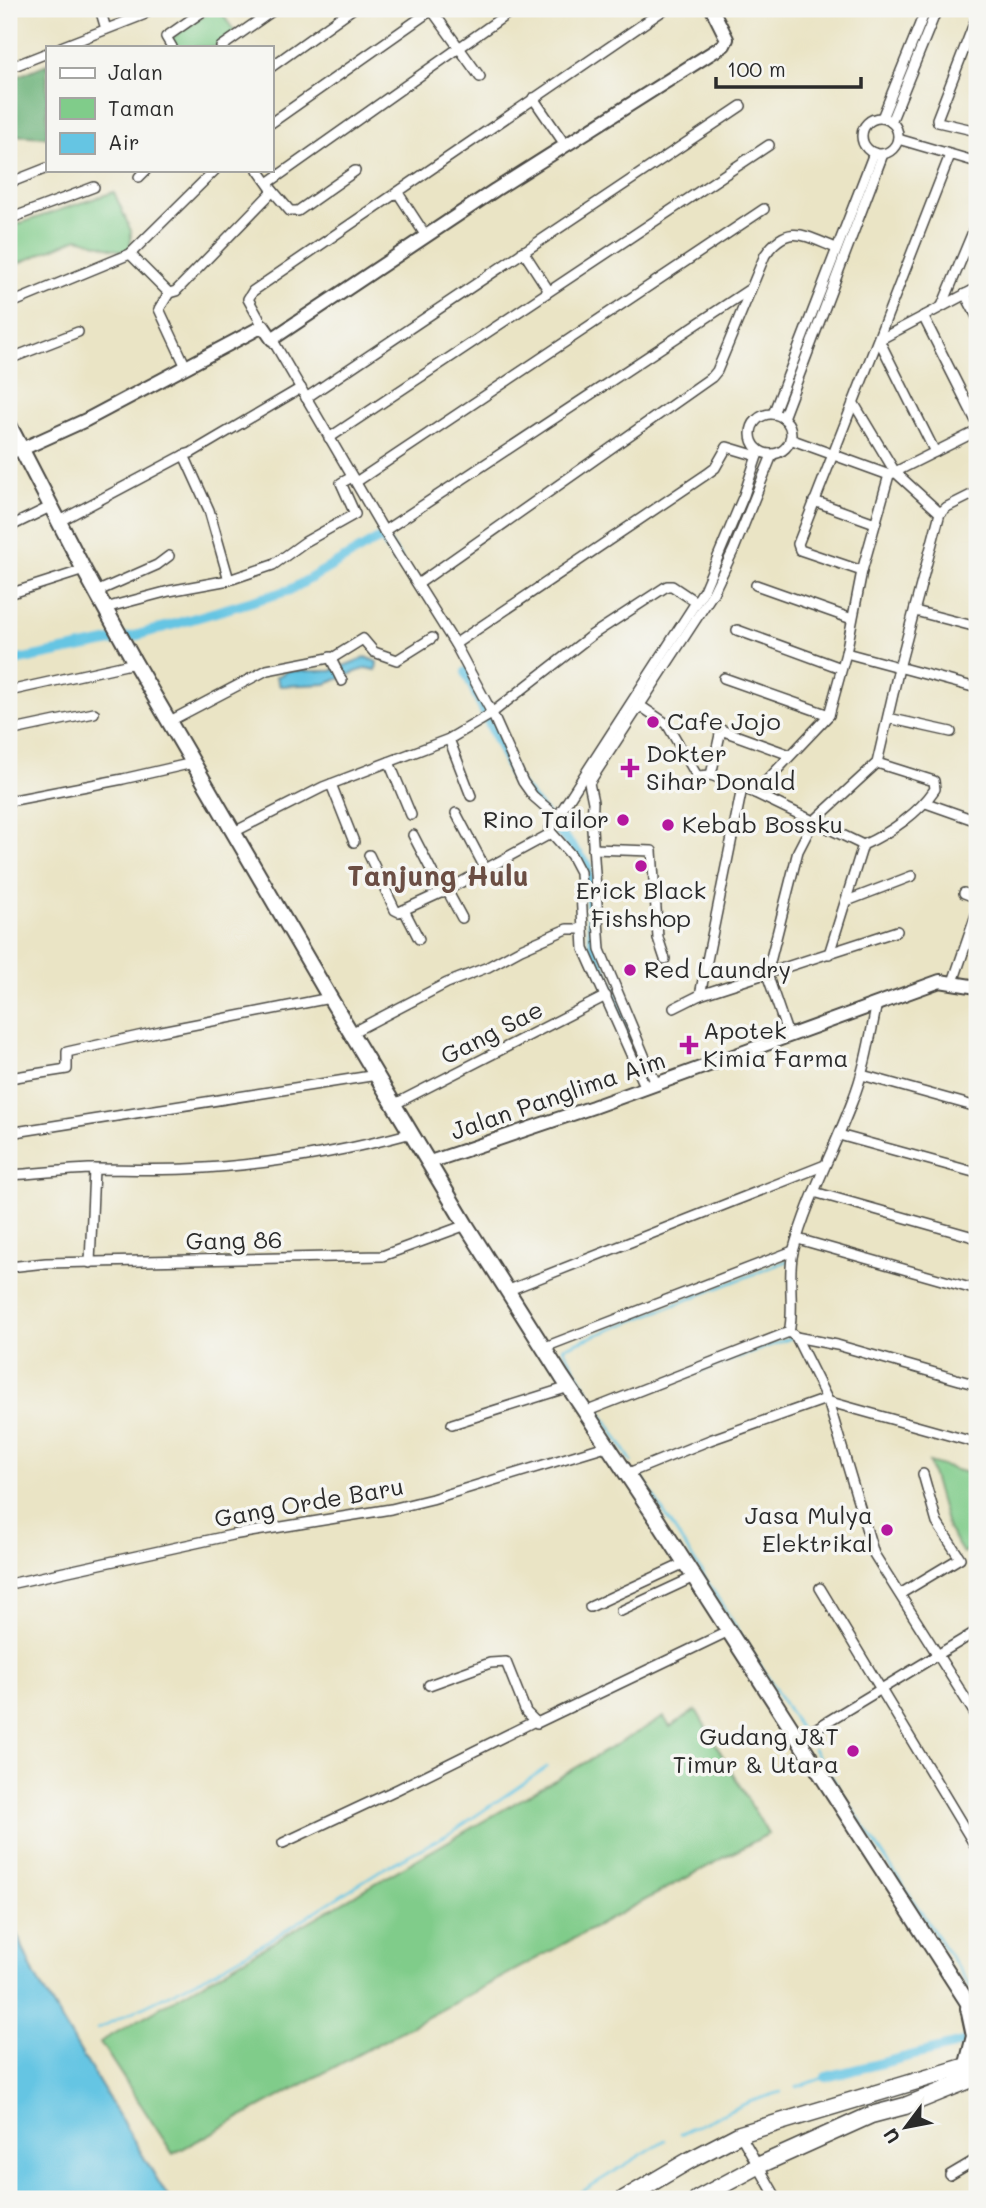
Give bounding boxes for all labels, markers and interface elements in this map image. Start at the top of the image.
legend [46,46,273,172]
scale bar [716,46,862,90]
text: 100 m [727,55,786,82]
text: Jalan [108,58,163,85]
text: Taman [108,94,174,121]
text: Air [108,128,140,155]
place label: Cafe Jojo [667,705,781,736]
marker: Cafe Jojo [645,714,661,730]
place label: Dokter Sihar Donald [646,737,795,796]
marker: Dokter Sihar Donald [620,758,640,778]
place label: Rino Tailor [483,803,609,834]
place label: Kebab Bossku [682,808,843,839]
marker: Rino Tailor [615,812,631,828]
marker: Kebab Bossku [660,817,676,833]
district label: Tanjung Hulu [347,857,529,893]
marker: Erick Black Fishshop [633,858,649,874]
place label: Erick Black Fishshop [576,874,706,933]
place label: Red Laundry [644,953,791,984]
marker: Red Laundry [622,962,638,978]
street label: Gang Sae [435,993,548,1071]
place label: Apotek Kimia Farma [703,1014,849,1073]
marker: Apotek Kimia Farma [681,1037,697,1053]
street label: Jalan Panglima Aim [446,1043,669,1146]
street label: Gang 86 [185,1223,283,1256]
street label: Gang Orde Baru [212,1470,406,1533]
place label: Jasa Mulya Elektrikal [745,1499,873,1558]
marker: Jasa Mulya Elektrikal [879,1522,895,1538]
place label: Gudang J&T Timur & Utara [673,1720,839,1779]
marker: Gudang J&T Timur & Utara [845,1743,861,1759]
north arrow [870,2092,940,2162]
text: U [877,2124,905,2149]

